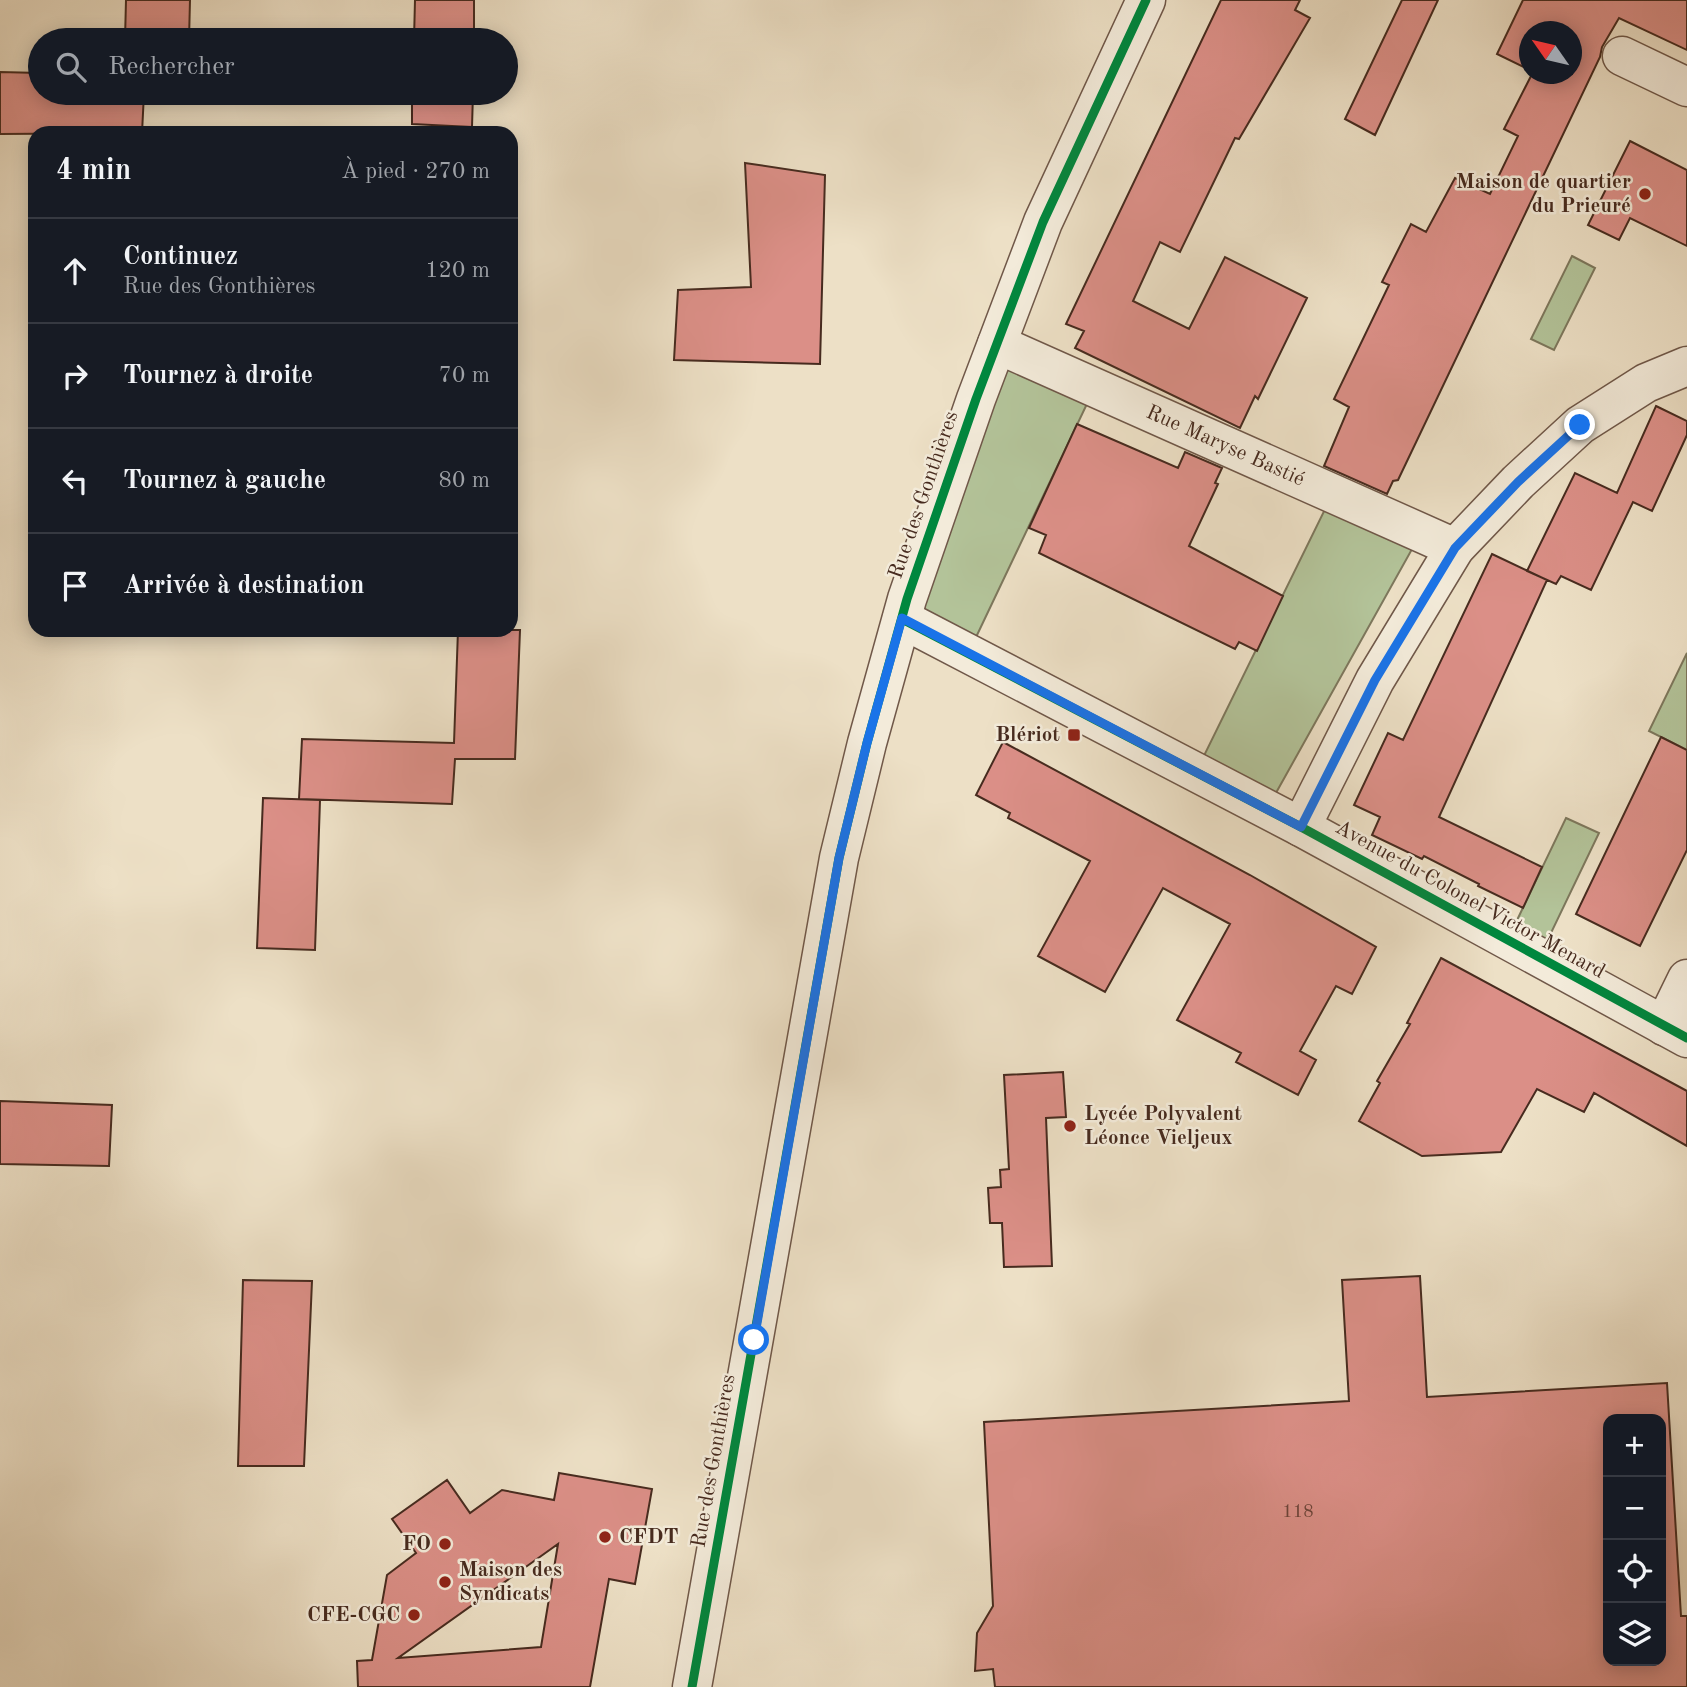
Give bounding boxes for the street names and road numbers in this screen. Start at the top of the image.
street label: Rue Maryse Bastié [1143,401,1308,490]
street label: Rue des Gonthières [885,408,963,582]
street label: Avenue du Colonel Victor Menard [1332,817,1608,983]
street label: Rue des Gonthières [688,1373,740,1549]

